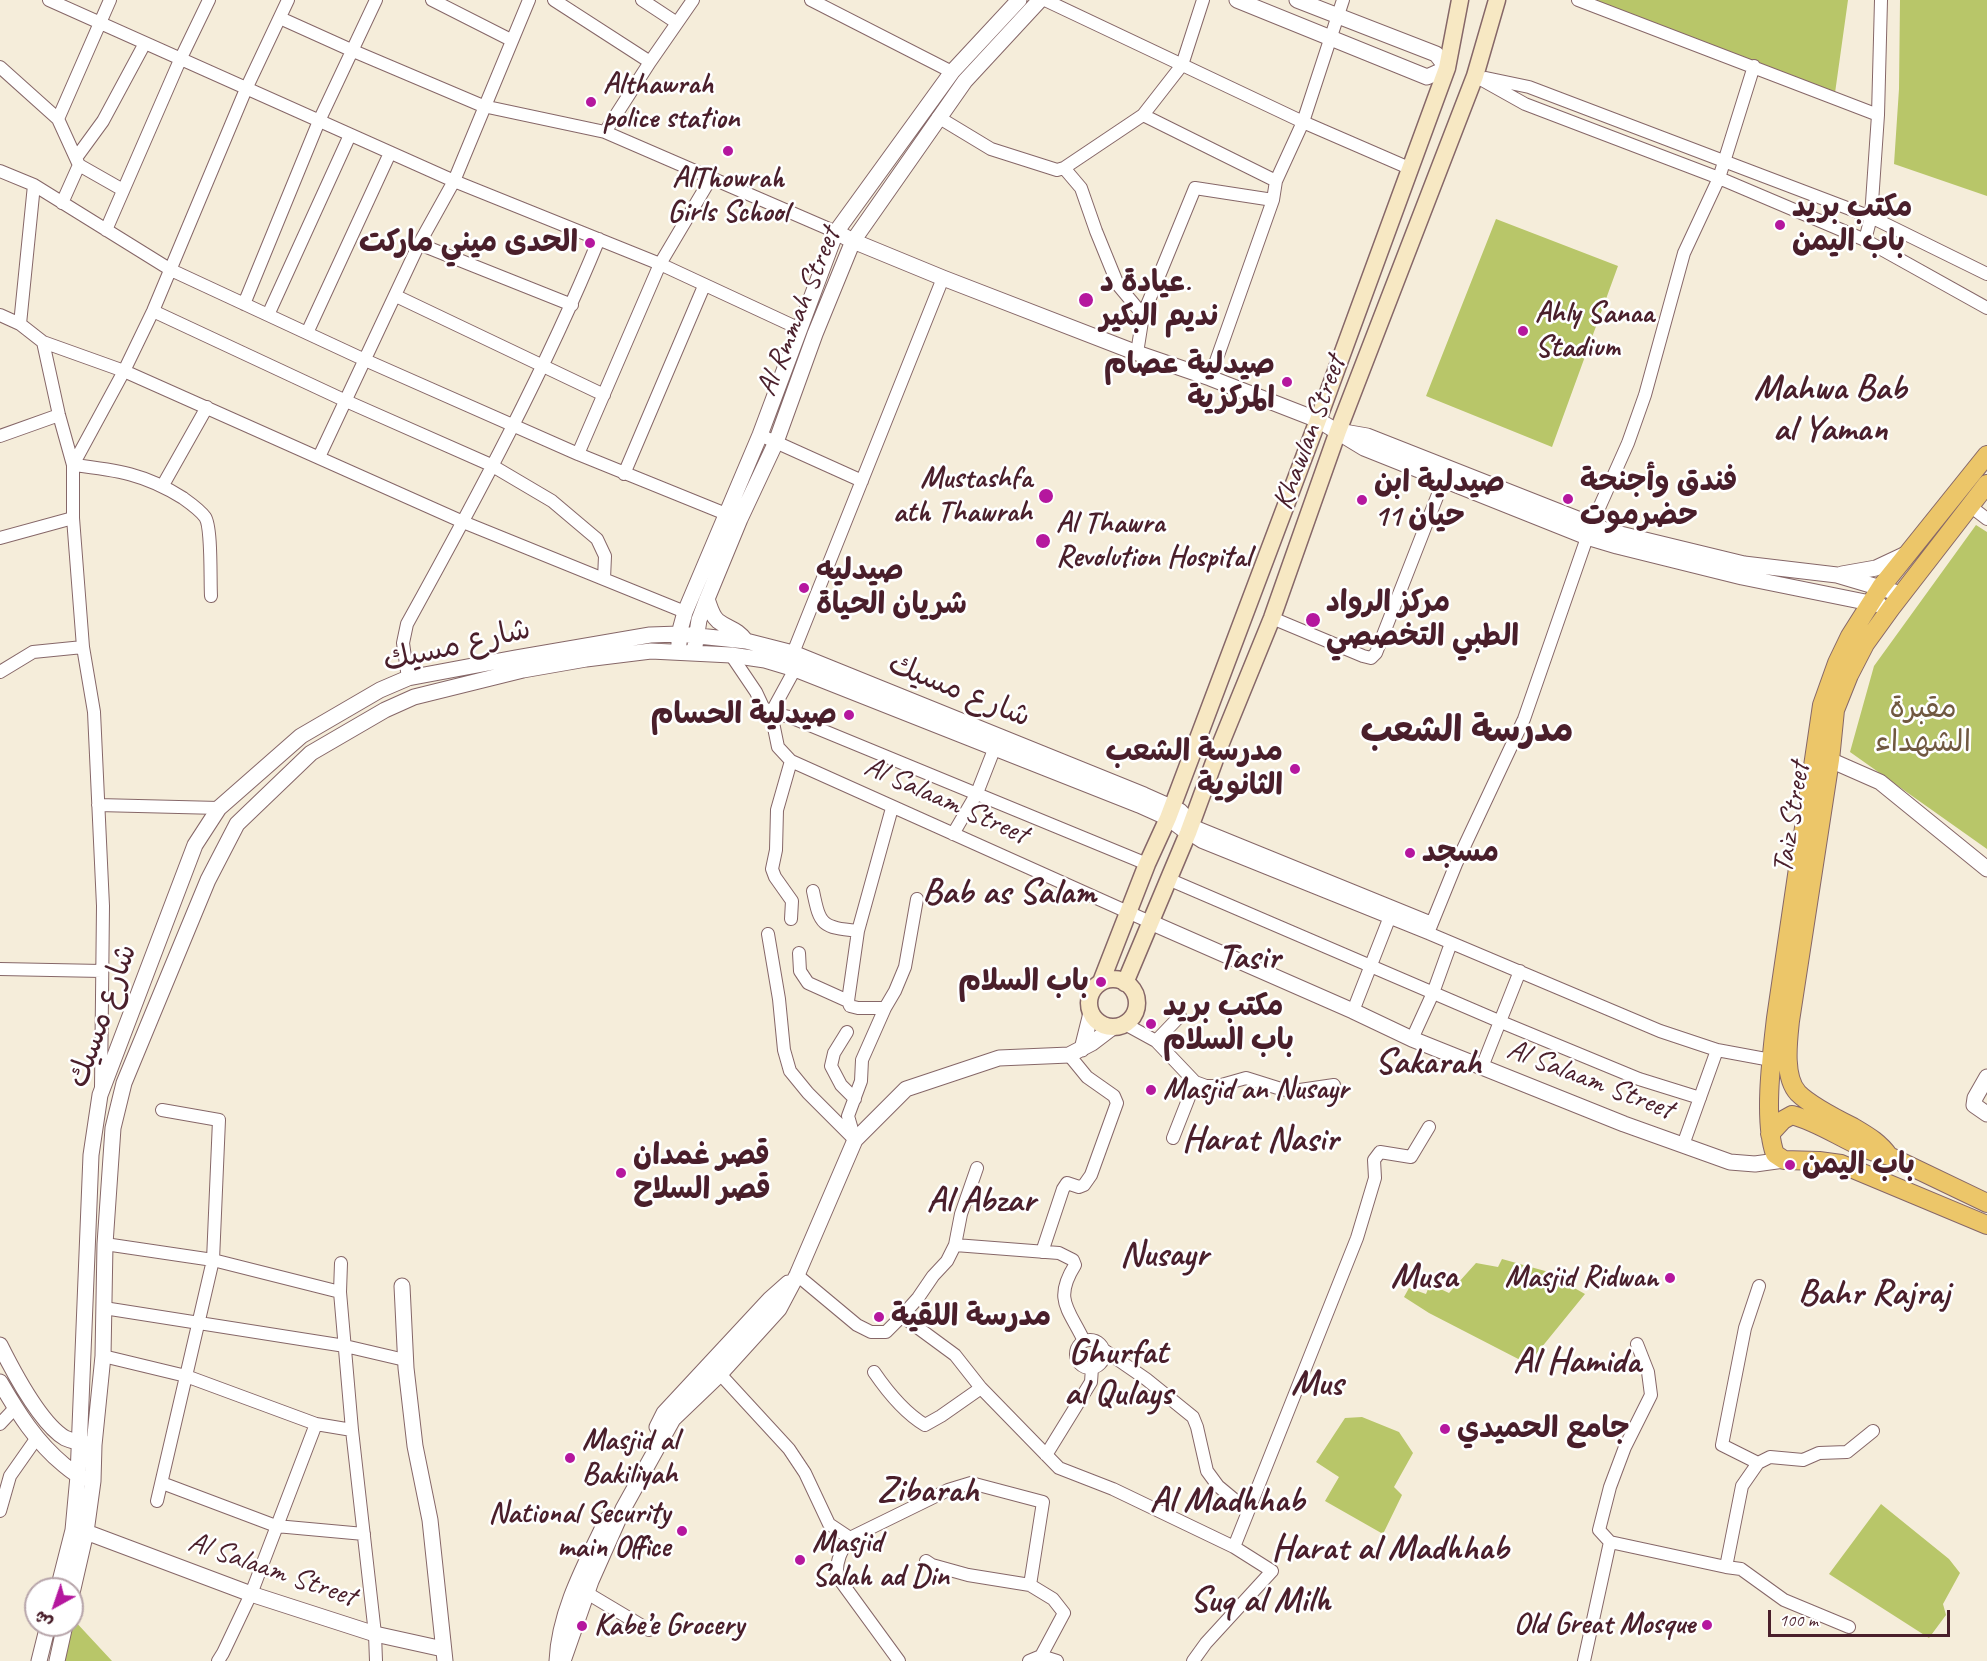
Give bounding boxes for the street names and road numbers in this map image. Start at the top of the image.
street label: Al Rmmah Street [749,223,849,401]
street label: Khawlan Street [1266,351,1354,515]
street label: شارع مسيك [380,612,534,680]
street label: شارع مسيك [883,646,1035,736]
street label: Al Salaam Street [859,749,1033,853]
street label: Taiz Street [1765,760,1819,876]
street label: شارع مسيك [60,939,146,1093]
street label: Al Salaam Street [1502,1032,1678,1128]
street label: Al Salaam Street [183,1524,361,1616]

